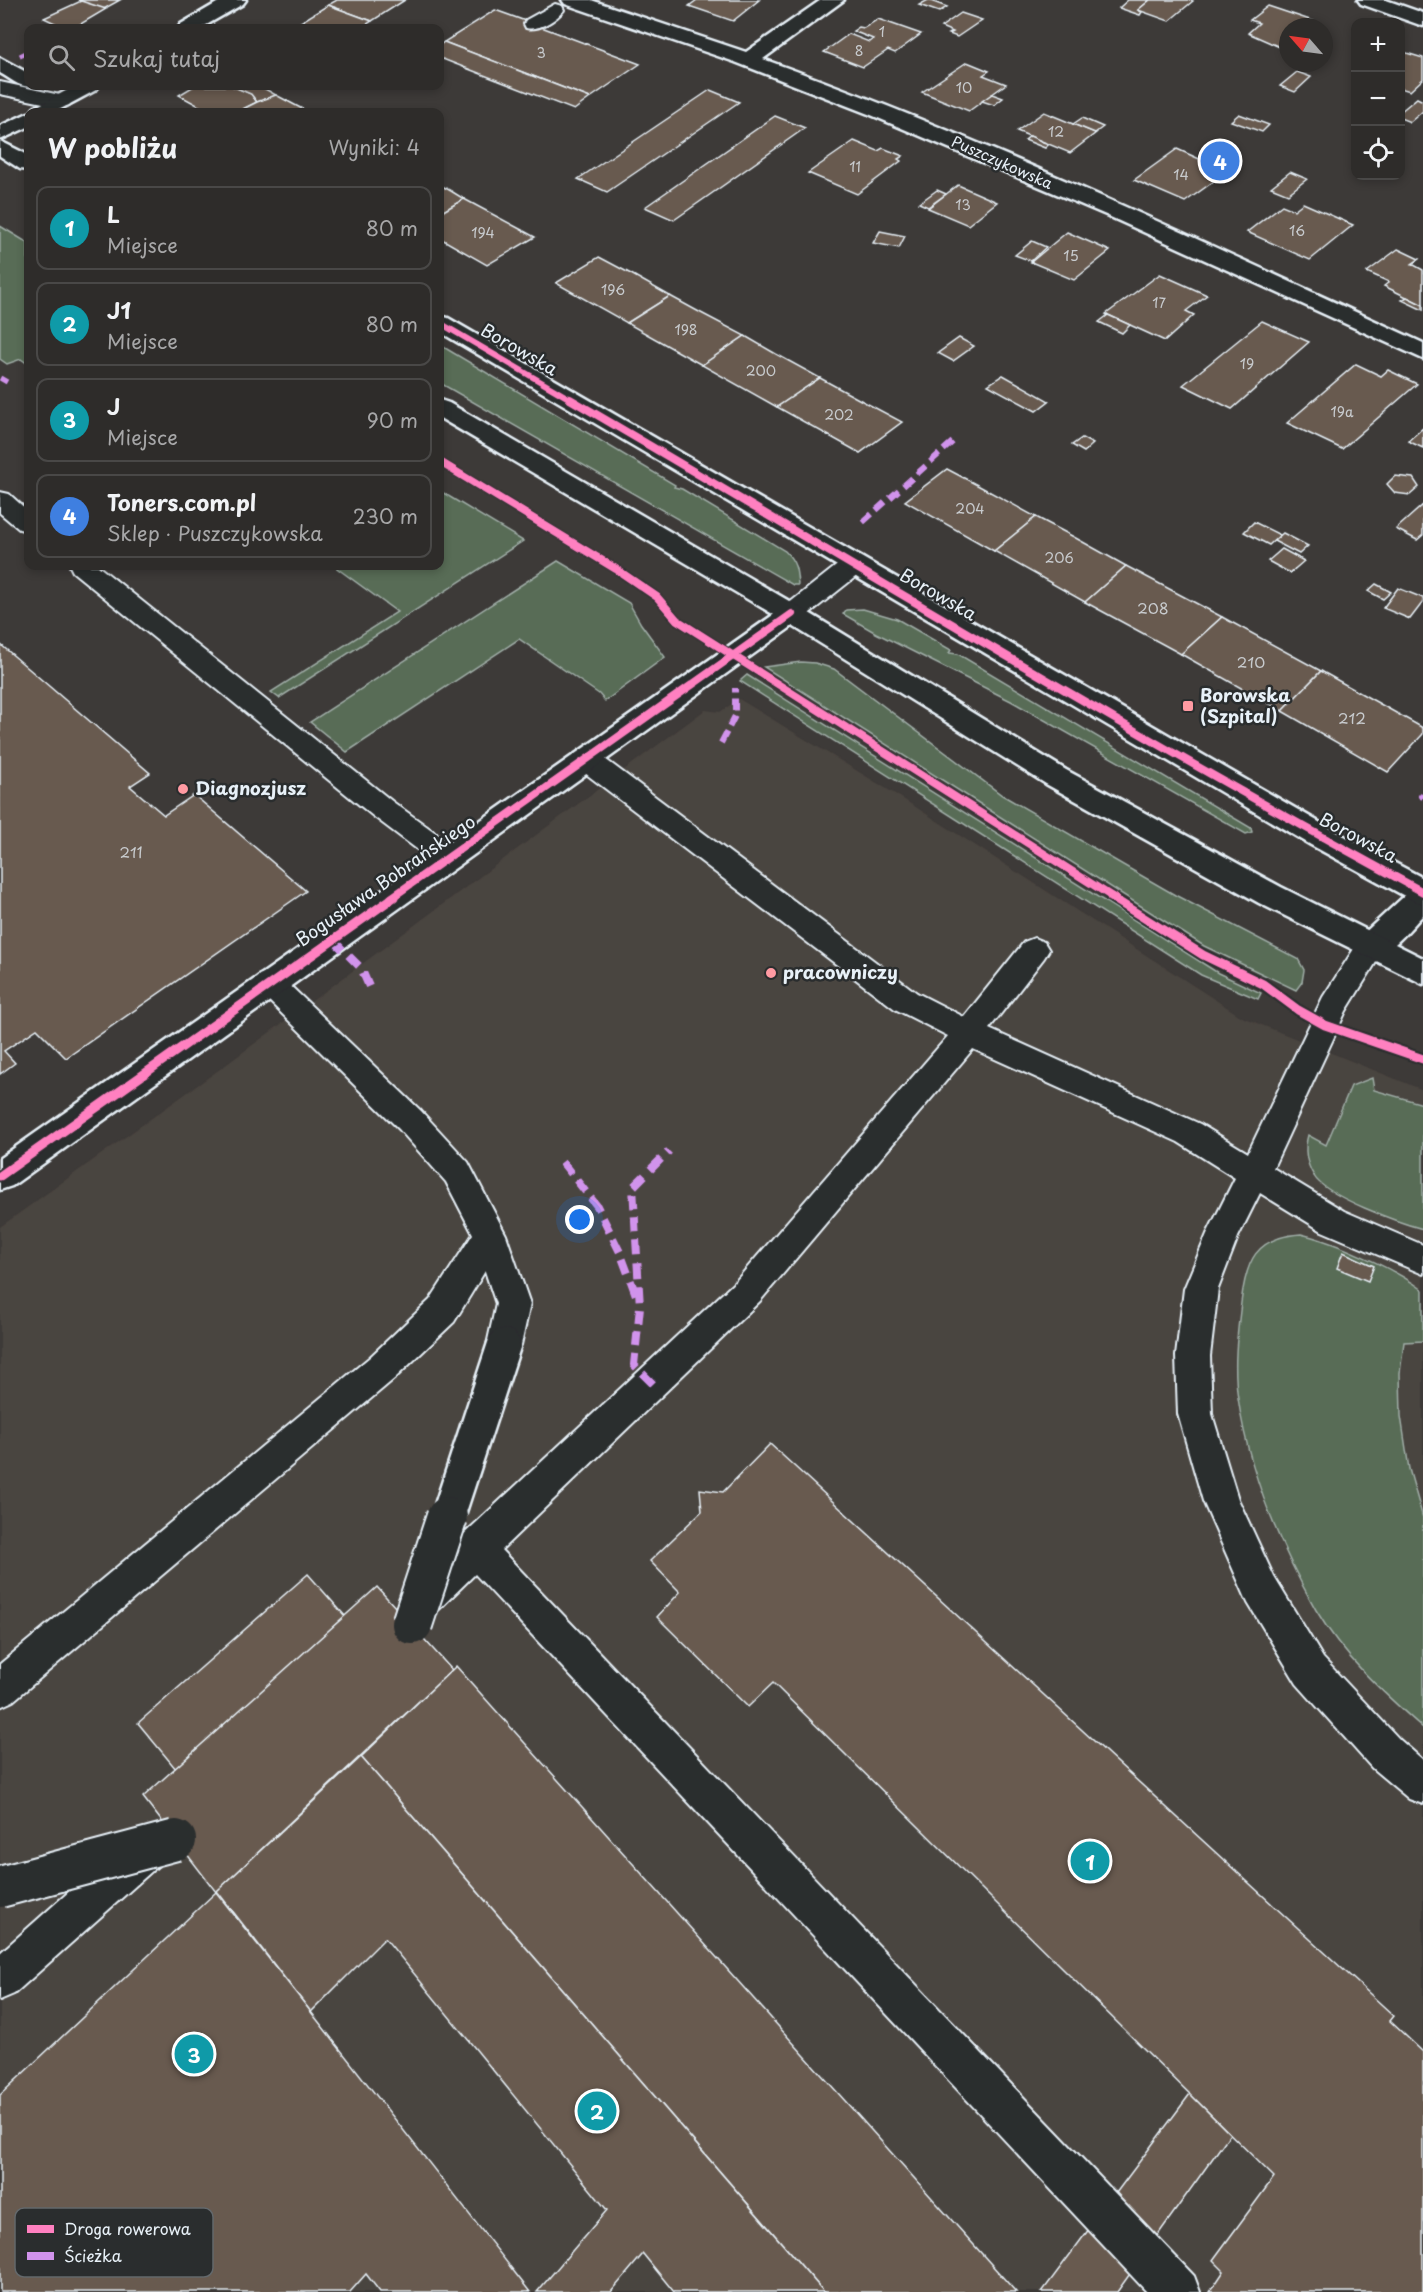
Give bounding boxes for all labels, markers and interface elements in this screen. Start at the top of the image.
north arrow [1279,18,1333,72]
map controls [1351,18,1405,180]
button: + [1351,18,1405,72]
house number: 1 [879,21,885,42]
search box [24,24,444,90]
house number: 8 [855,40,863,61]
icon: search [45,41,78,74]
text: Szukaj tutaj [93,41,220,74]
house number: 3 [536,42,546,63]
button: − [1351,72,1405,126]
house number: 10 [956,77,972,98]
house number: 12 [1048,121,1064,142]
button: locate [1351,126,1405,180]
text: W pobliżu [48,128,177,167]
street label: Puszczykowska [948,129,1058,195]
text: Wyniki: 4 [328,132,420,162]
pin: 4 [1200,138,1240,184]
house number: 11 [849,156,861,177]
house number: 14 [1173,164,1189,185]
house number: 13 [955,194,971,215]
text: L [107,197,120,230]
text: 1 [65,213,74,243]
text: 80 m [366,213,418,243]
house number: 16 [1289,220,1305,241]
house number: 194 [471,222,495,243]
text: Miejsce [107,230,178,260]
house number: 15 [1063,245,1079,266]
house number: 196 [601,279,625,300]
house number: 17 [1152,292,1166,313]
text: J1 [107,293,131,326]
text: 2 [62,309,77,339]
text: 80 m [366,309,418,339]
street label: Borowska [476,316,564,382]
house number: 198 [674,319,698,340]
text: Miejsce [107,326,178,356]
house number: 19 [1240,353,1254,374]
house number: 200 [746,360,776,381]
text: J [107,389,120,422]
house number: 19a [1330,401,1354,422]
house number: 202 [824,404,854,425]
text: 3 [63,405,76,435]
text: 90 m [367,405,418,435]
text: Miejsce [107,422,178,452]
text: Toners.com.pl [107,485,256,518]
house number: 204 [955,498,985,519]
text: 4 [63,501,76,531]
text: 230 m [353,501,418,531]
text: Sklep · Puszczykowska [107,518,323,548]
house number: 206 [1044,547,1074,568]
street label: Borowska [895,561,983,627]
house number: 208 [1137,596,1169,619]
house number: 210 [1237,650,1265,673]
place label: Borowska (Szpital) [1200,681,1290,729]
marker: Borowska (Szpital) [1181,699,1195,713]
house number: 212 [1338,706,1366,729]
place label: Diagnozjusz [195,774,306,801]
marker: Diagnozjusz [176,782,190,796]
street label: Borowska [1315,805,1403,869]
street label: Bogusława Bobrańskiego [290,807,480,952]
house number: 211 [119,840,143,863]
place label: pracowniczy [783,958,898,985]
marker: pracowniczy [764,966,778,980]
your location [565,1205,594,1234]
pin: 1 [1070,1838,1110,1884]
pin: 3 [174,2032,214,2076]
pin: 2 [578,2088,616,2134]
legend [15,2208,213,2277]
text: Droga rowerowa [64,2216,191,2240]
text: Ścieżka [64,2243,122,2267]

